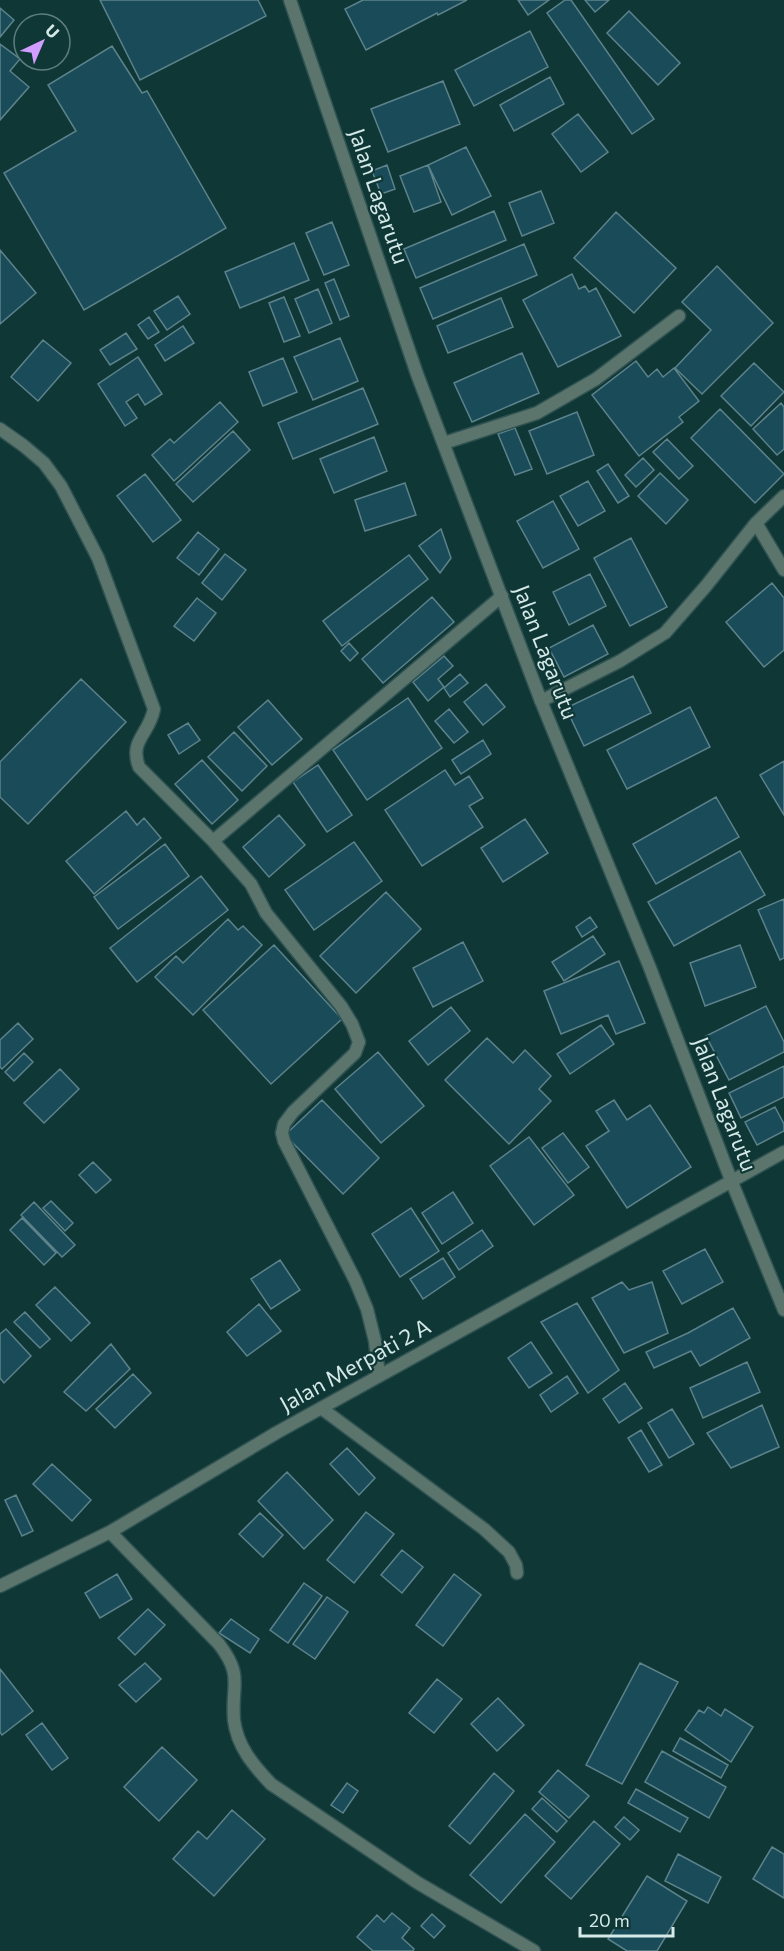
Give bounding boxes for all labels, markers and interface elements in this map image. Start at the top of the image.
north arrow [12,12,72,72]
text: U [42,20,64,42]
street label: Jalan Lagarutu [344,125,415,267]
street label: Jalan Lagarutu [508,581,584,723]
street label: Jalan Lagarutu [687,1033,763,1175]
street label: Jalan Merpati 2 A [275,1312,435,1417]
scale bar [580,1900,673,1938]
text: 20 m [589,1909,630,1931]

